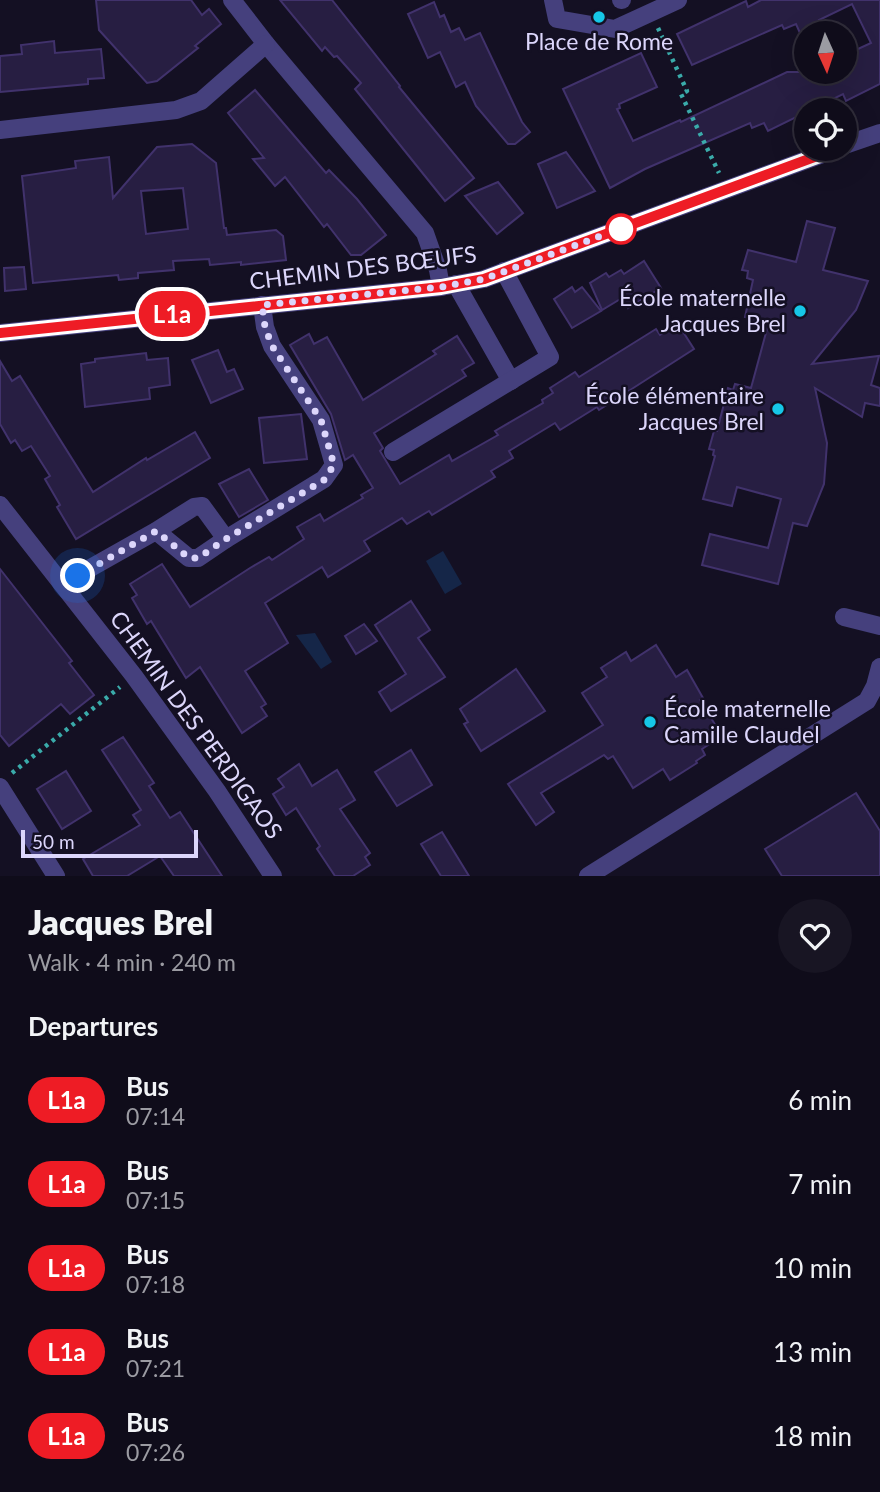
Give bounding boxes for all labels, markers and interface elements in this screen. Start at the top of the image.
marker: Place de Rome [591,9,607,25]
north arrow [794,21,858,84]
map controls [794,21,857,161]
place label: Place de Rome [525,27,673,55]
button: locate [794,98,857,161]
unlabelled marker [606,214,636,244]
street label: CHEMIN DES BŒUFS [248,239,478,295]
place label: École maternelle Jacques Brel [619,283,786,337]
line badge: L1a [132,291,212,337]
text: L1a [153,299,191,328]
marker: École maternelle Jacques Brel [792,303,808,319]
place label: École élémentaire Jacques Brel [585,381,764,435]
marker: École élémentaire Jacques Brel [770,401,786,417]
your location [60,558,95,593]
street label: CHEMIN DES PERDIGAOS [105,605,289,844]
place label: École maternelle Camille Claudel [664,694,831,748]
marker: École maternelle Camille Claudel [642,714,658,730]
scale bar [21,827,198,859]
text: 50 m [32,830,75,853]
button: heart [778,899,852,973]
text: Jacques Brel [28,902,213,942]
text: Walk · 4 min · 240 m [28,948,236,976]
text: Departures [28,1010,158,1042]
text: Bus [126,1070,169,1102]
text: 6 min [788,1084,852,1116]
text: L1a [47,1085,86,1114]
text: 07:14 [126,1102,185,1130]
text: Bus [126,1154,169,1186]
text: 7 min [788,1168,852,1200]
text: L1a [47,1169,86,1198]
text: 07:15 [126,1186,185,1214]
text: Bus [126,1238,169,1270]
text: 10 min [773,1252,852,1284]
text: L1a [47,1253,86,1282]
text: 07:18 [126,1270,185,1298]
text: Bus [126,1322,169,1354]
text: 13 min [773,1336,852,1368]
text: L1a [47,1337,86,1366]
text: 07:21 [126,1354,185,1382]
text: Bus [126,1406,169,1438]
text: 18 min [773,1420,852,1452]
text: L1a [47,1421,86,1450]
text: 07:26 [126,1438,185,1466]

